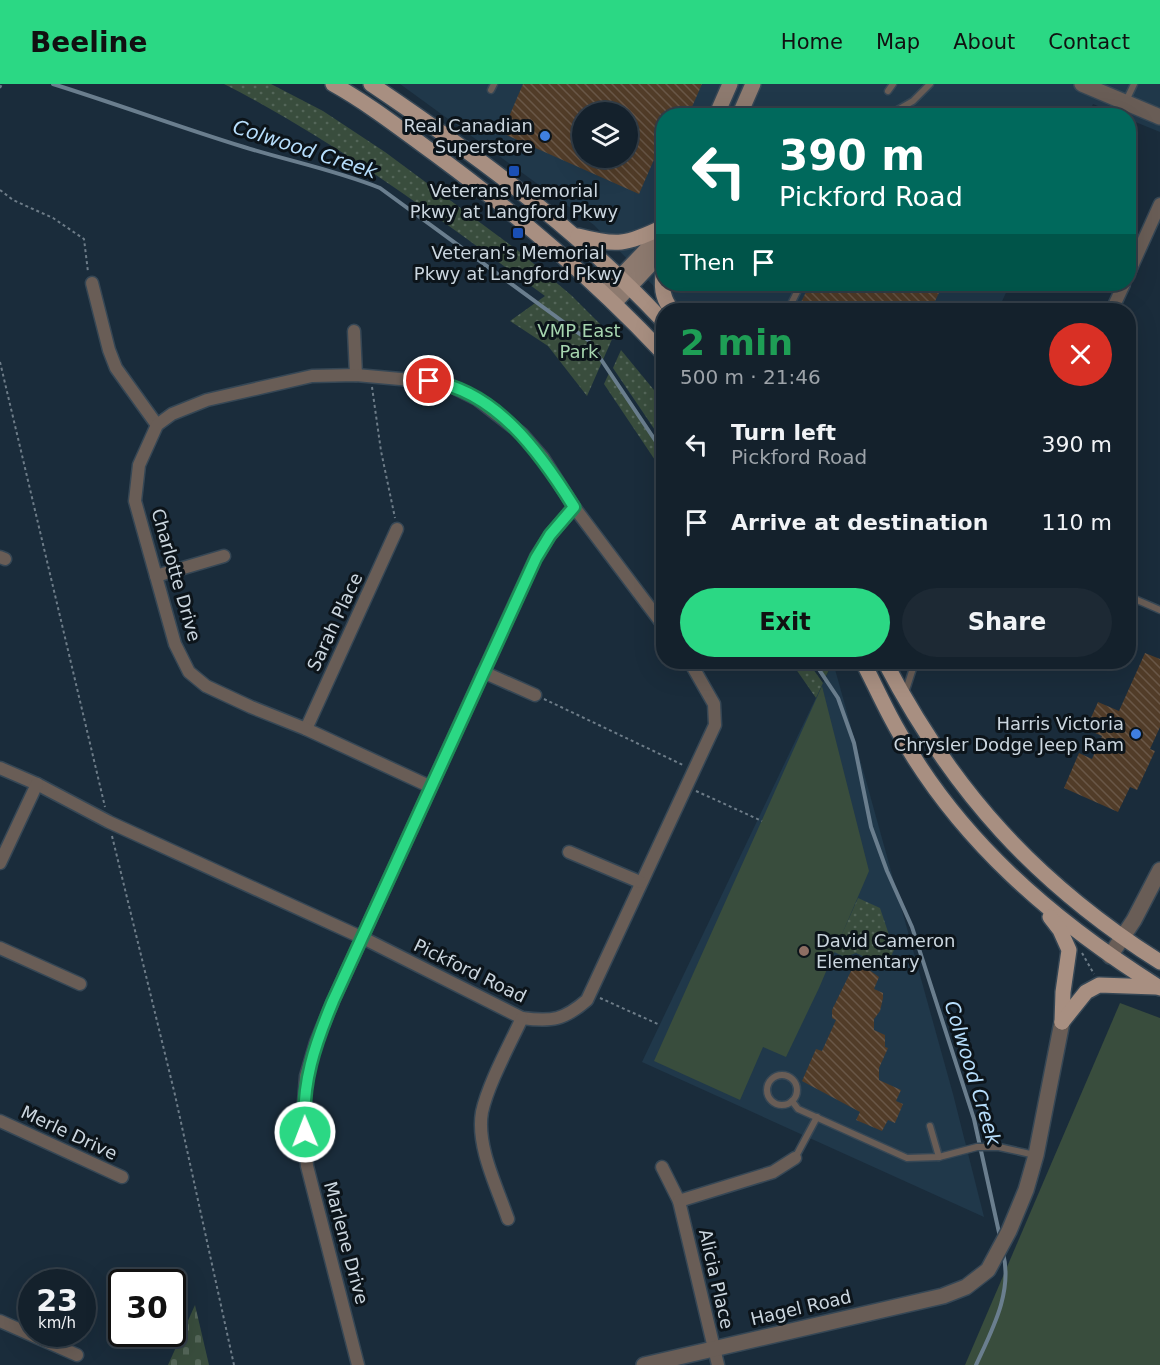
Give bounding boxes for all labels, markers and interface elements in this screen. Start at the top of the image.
text: Beeline [30,26,147,59]
text: Home [781,30,843,54]
text: Map [876,30,920,54]
text: About [953,30,1015,54]
text: Contact [1048,30,1130,54]
map controls [572,102,638,168]
button: layers [572,102,638,168]
water label: Colwood Creek [230,114,381,184]
place label: Real Canadian Superstore [404,115,533,157]
marker: Real Canadian Superstore [538,129,552,143]
text: 390 m [779,131,925,180]
icon: left [680,132,758,210]
marker: Veterans Memorial Pkwy at Langford Pkwy [507,164,521,178]
place label: Veterans Memorial Pkwy at Langford Pkwy [410,180,619,222]
text: Pickford Road [779,181,963,212]
marker: Veteran's Memorial Pkwy at Langford Pkwy [511,226,525,240]
place label: Veteran's Memorial Pkwy at Langford Pkwy [414,242,623,284]
icon: arrive [747,246,780,279]
text: Then [680,250,735,275]
park label: VMP East Park [537,320,621,362]
text: 2 min [680,322,793,363]
button: close [1049,323,1112,386]
pin [403,355,454,406]
icon: arrive [412,364,445,397]
text: 500 m · 21:46 [680,365,821,389]
text: Turn left [731,420,836,445]
icon: left [680,428,713,461]
text: 390 m [1042,432,1112,457]
text: Pickford Road [731,445,867,469]
street label: Charlotte Drive [147,506,206,644]
icon: arrive [680,506,713,539]
text: Arrive at destination [731,510,988,535]
text: 110 m [1042,510,1112,535]
street label: Sarah Place [303,569,366,674]
button: Exit [680,588,890,657]
button: Share [902,588,1112,657]
place label: Harris Victoria Chrysler Dodge Jeep Ram [894,713,1124,755]
marker: Harris Victoria Chrysler Dodge Jeep Ram [1129,727,1143,741]
place label: David Cameron Elementary [816,930,955,972]
street label: Pickford Road [411,934,530,1007]
marker: David Cameron Elementary [797,944,811,958]
water label: Colwood Creek [940,998,1007,1150]
position arrow [273,1100,337,1164]
street label: Merle Drive [18,1101,121,1164]
street label: Marlene Drive [320,1179,373,1307]
street label: Alicia Place [695,1227,738,1331]
speed limit sign: 30 [108,1269,186,1347]
text: 23 [36,1283,78,1318]
street label: Hagel Road [748,1286,853,1329]
text: km/h [38,1314,76,1332]

